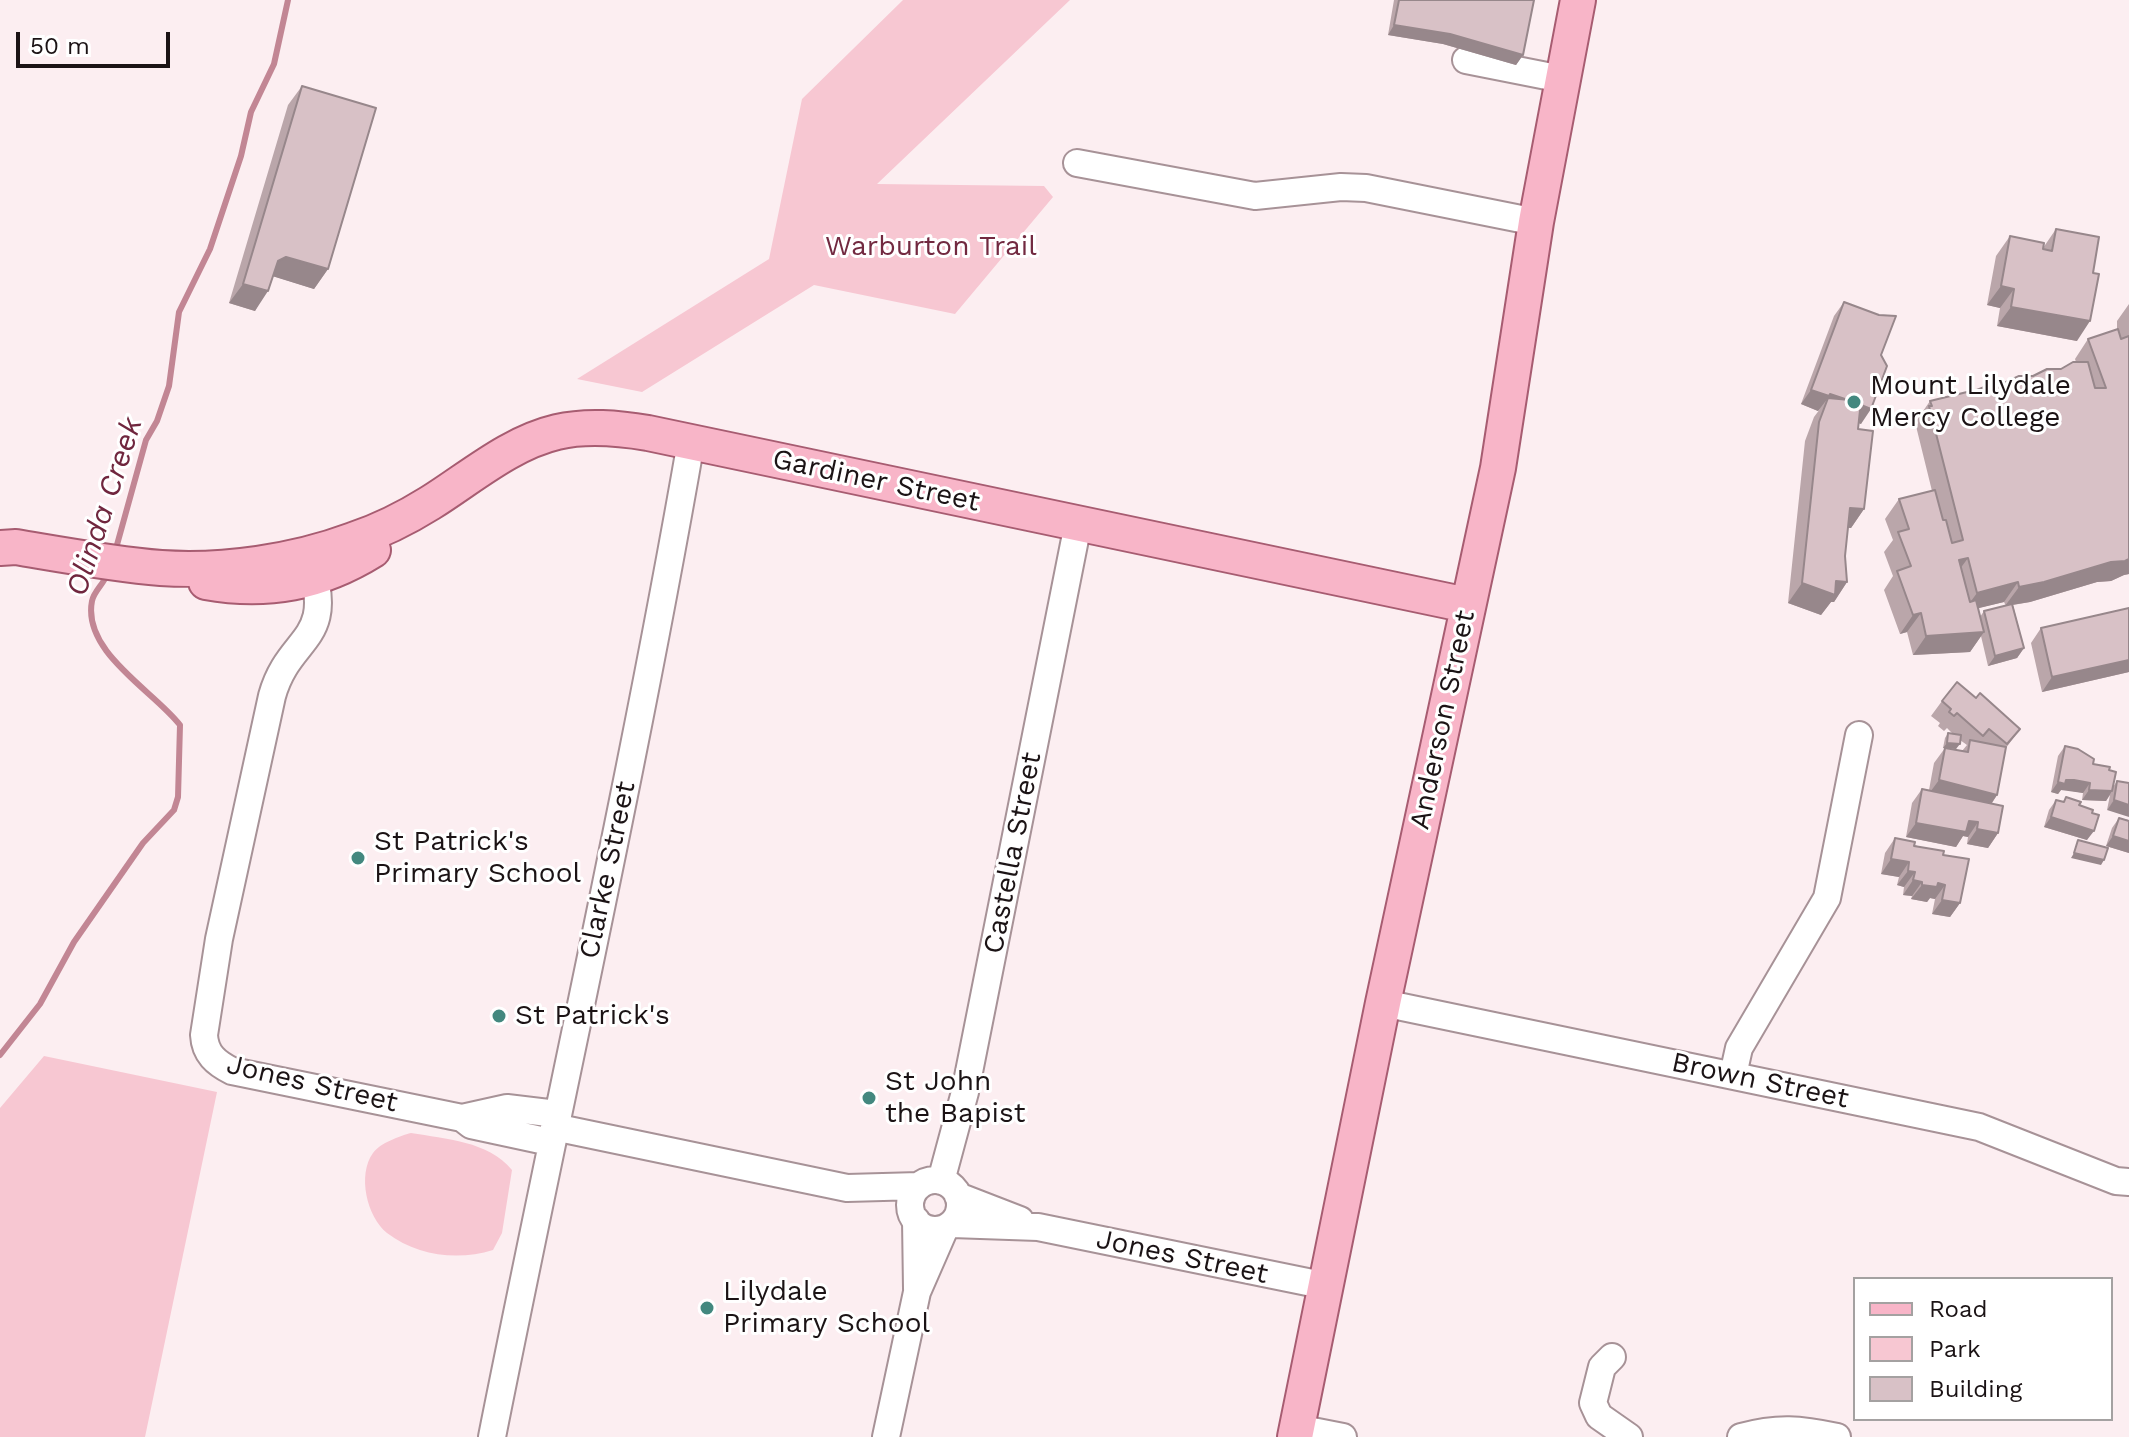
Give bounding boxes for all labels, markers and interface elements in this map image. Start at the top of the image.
scale bar [20,16,174,66]
text: 50 m [30,32,90,60]
park label: Warburton Trail [825,230,1037,264]
place label: Mount Lilydale Mercy College [1870,369,2071,435]
marker: Mount Lilydale Mercy College [1845,393,1863,411]
water label: Olinda Creek [59,413,151,601]
street label: Gardiner Street [769,443,983,519]
street label: Anderson Street [1403,607,1483,833]
street label: Castella Street [977,749,1049,957]
street label: Clarke Street [573,778,643,962]
place label: St Patrick's Primary School [374,825,581,891]
marker: St Patrick's Primary School [349,849,367,867]
place label: St Patrick's [515,999,670,1033]
marker: St Patrick's [490,1007,508,1025]
street label: Brown Street [1668,1046,1852,1116]
street label: Jones Street [223,1048,401,1120]
place label: St John the Bapist [885,1065,1025,1131]
marker: St John the Bapist [860,1089,878,1107]
street label: Jones Street [1093,1222,1271,1292]
place label: Lilydale Primary School [723,1275,930,1341]
legend [1853,1277,2113,1421]
text: Road [1929,1295,1988,1323]
marker: Lilydale Primary School [698,1299,716,1317]
text: Park [1929,1335,1981,1363]
text: Building [1929,1375,2022,1403]

